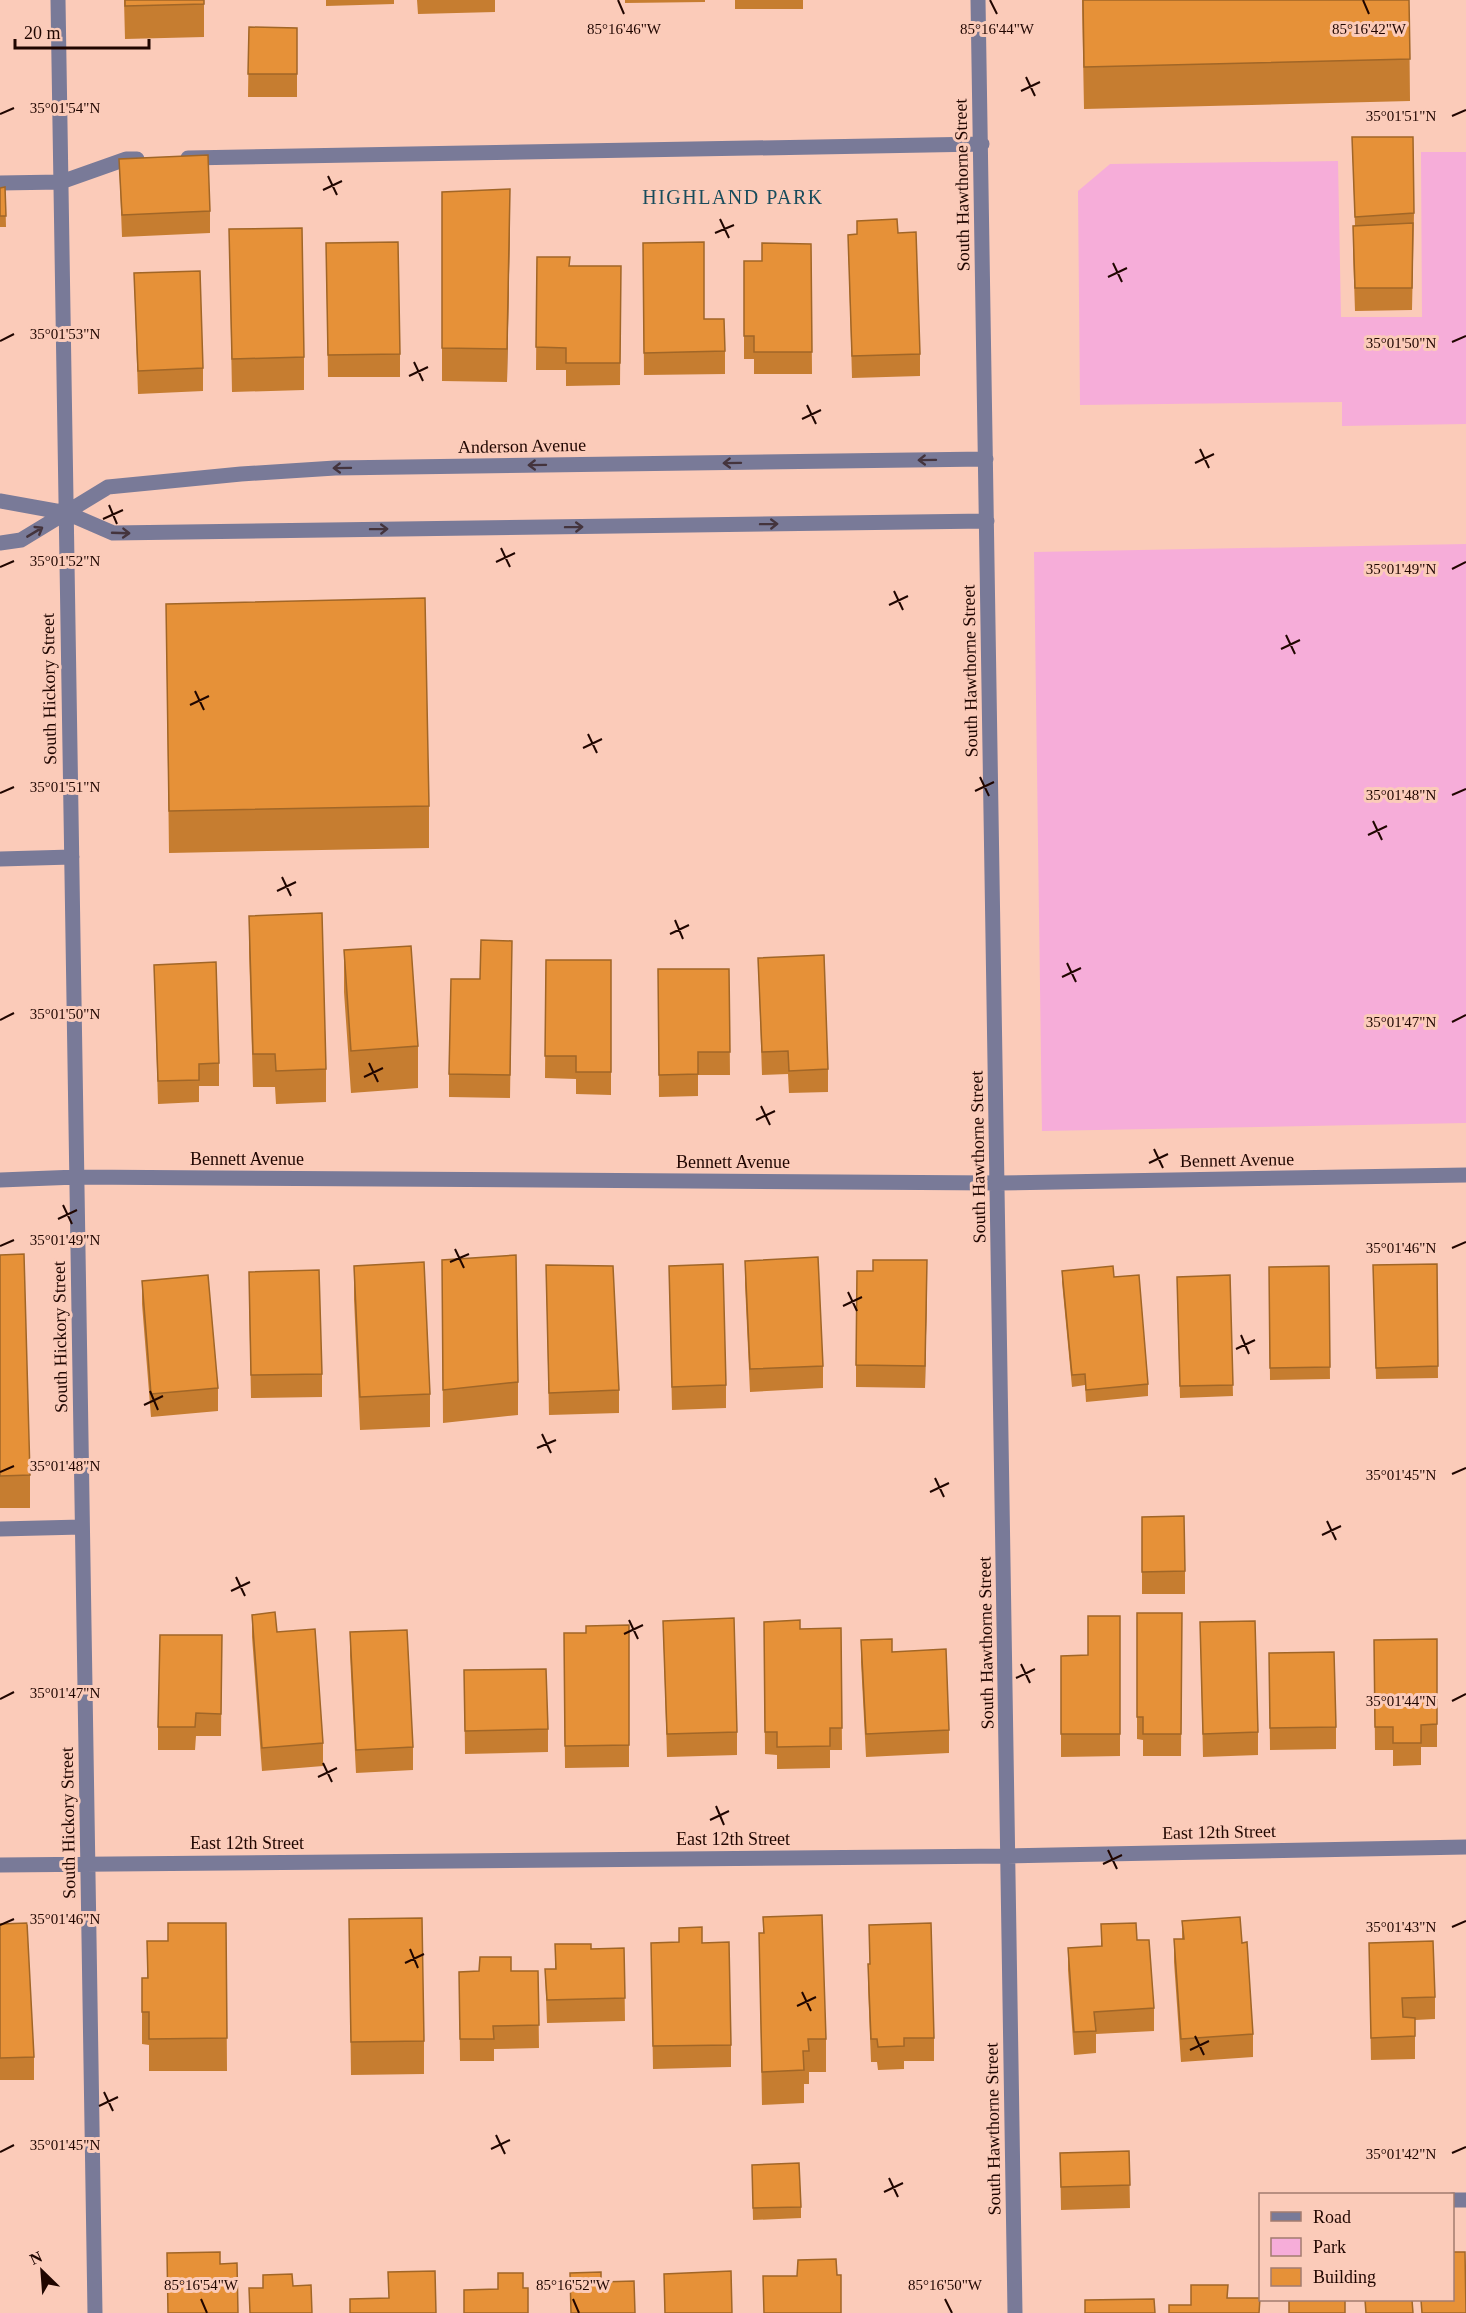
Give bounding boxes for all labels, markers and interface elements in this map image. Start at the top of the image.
scale bar [15,12,148,50]
text: 85°16'46"W [587,21,662,37]
text: 85°16'44"W [960,21,1035,37]
text: 85°16'42"W [1332,21,1407,37]
text: 20 m [24,23,61,43]
street label: South Hawthorne Street [950,98,974,272]
text: 35°01'54"N [30,100,100,116]
text: 35°01'51"N [1366,108,1436,124]
district label: HIGHLAND PARK [642,186,824,208]
text: 35°01'53"N [30,326,100,342]
text: 35°01'50"N [1366,335,1436,351]
street label: Anderson Avenue [458,435,586,457]
one-way arrow [918,454,938,466]
one-way arrow [723,457,743,468]
one-way arrow [528,460,548,471]
one-way arrow [333,463,353,474]
one-way arrow [758,518,778,530]
one-way arrow [563,521,583,532]
one-way arrow [368,523,388,535]
one-way arrow [26,526,43,538]
one-way arrow [111,527,130,538]
text: 35°01'52"N [30,553,100,569]
text: 35°01'49"N [1366,561,1436,577]
street label: South Hawthorne Street [958,584,982,758]
street label: South Hickory Street [38,613,60,765]
text: 35°01'51"N [30,779,100,795]
text: 35°01'48"N [1366,787,1436,803]
text: 35°01'50"N [30,1006,100,1022]
text: 35°01'47"N [1366,1014,1436,1030]
street label: South Hawthorne Street [966,1070,990,1244]
street label: Bennett Avenue [190,1149,304,1169]
street label: Bennett Avenue [1180,1149,1294,1171]
street label: Bennett Avenue [676,1152,790,1172]
text: 35°01'49"N [30,1232,100,1248]
text: 35°01'46"N [1366,1240,1436,1256]
street label: South Hickory Street [49,1261,71,1413]
text: 35°01'48"N [30,1458,100,1474]
text: 35°01'45"N [1366,1467,1436,1483]
street label: South Hawthorne Street [974,1556,998,1730]
text: 35°01'47"N [30,1685,100,1701]
text: 35°01'44"N [1366,1693,1436,1709]
street label: South Hickory Street [57,1747,79,1899]
street label: East 12th Street [1162,1821,1276,1843]
street label: East 12th Street [676,1829,790,1849]
street label: East 12th Street [190,1833,304,1853]
text: 35°01'46"N [30,1911,100,1927]
text: 35°01'43"N [1366,1919,1436,1935]
street label: South Hawthorne Street [981,2042,1005,2216]
text: 35°01'45"N [30,2137,100,2153]
text: 35°01'42"N [1366,2146,1436,2162]
legend [1259,2193,1454,2301]
text: Road [1313,2207,1351,2227]
text: Park [1313,2237,1346,2257]
north arrow [12,2241,72,2301]
text: N [27,2248,45,2268]
text: Building [1313,2267,1376,2287]
text: 85°16'54"W [164,2277,239,2293]
text: 85°16'52"W [536,2277,611,2293]
text: 85°16'50"W [908,2277,983,2293]

